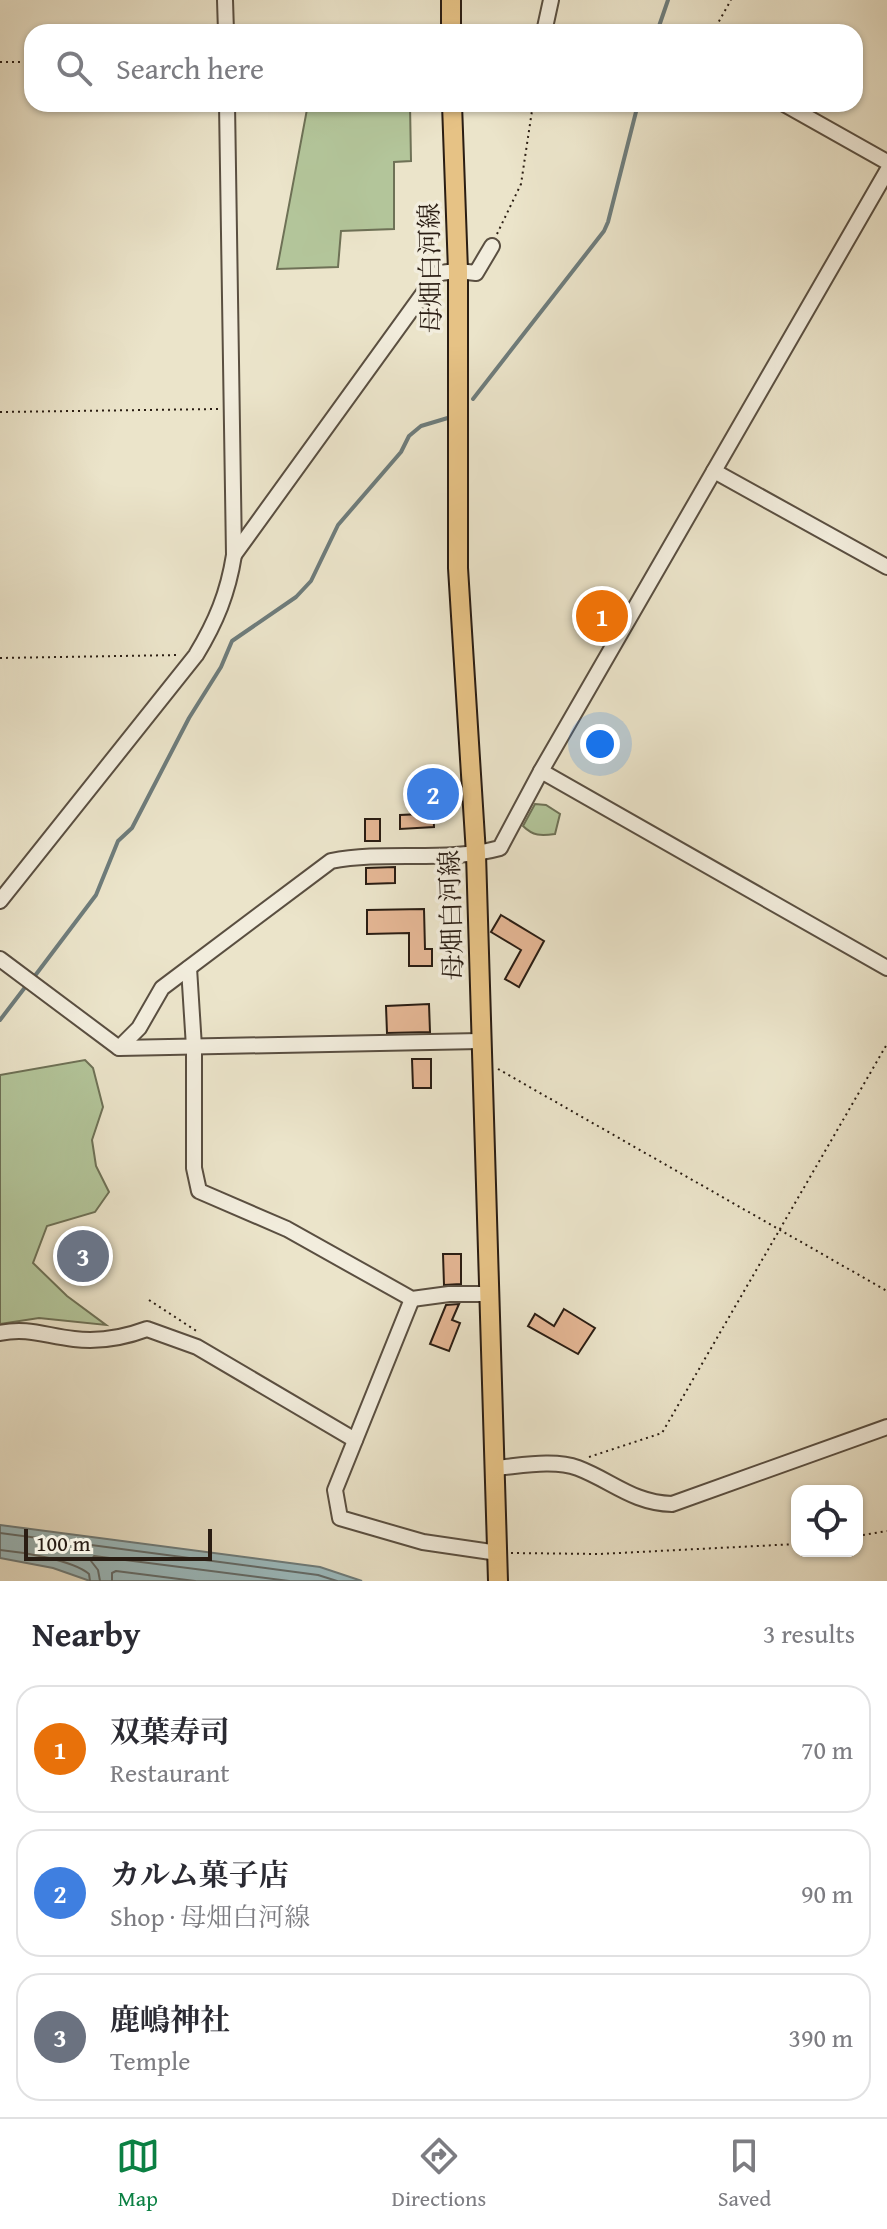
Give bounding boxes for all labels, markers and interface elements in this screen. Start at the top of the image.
search box [24,24,863,112]
icon: search [52,46,96,90]
text: Search here [116,46,264,90]
street label: 母畑白河線 [409,203,450,333]
pin: 1 [576,586,628,646]
your location [580,724,620,764]
pin: 2 [407,764,459,824]
street label: 母畑白河線 [429,849,472,981]
pin: 3 [57,1226,109,1286]
map controls [791,1485,863,1557]
button: locate [791,1485,863,1557]
scale bar [24,1525,212,1561]
text: 100 m [36,1527,91,1559]
text: Nearby [32,1609,141,1658]
text: 3 results [763,1614,855,1653]
text: 双葉寿司 [110,1709,230,1753]
text: 1 [53,1730,67,1769]
text: 70 m [801,1730,853,1769]
text: Restaurant [110,1753,230,1792]
text: カルム菓子店 [110,1852,289,1896]
text: 2 [53,1874,67,1913]
text: 90 m [801,1874,853,1913]
text: Shop · 母畑白河線 [110,1897,310,1936]
text: 鹿嶋神社 [110,1997,230,2041]
text: 3 [53,2018,67,2057]
text: 390 m [788,2018,853,2057]
text: Temple [110,2041,191,2080]
tab: Map [116,2134,160,2214]
tab: Directions [392,2134,486,2214]
tab: Saved [718,2134,771,2214]

